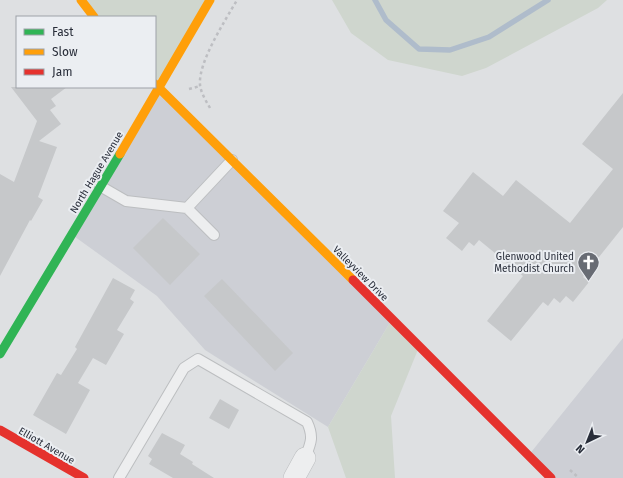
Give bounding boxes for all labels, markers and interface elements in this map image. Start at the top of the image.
legend [16,16,156,88]
text: Fast [52,25,74,39]
text: Slow [52,45,78,59]
text: Jam [52,65,72,79]
street label: North Hague Avenue [68,130,126,215]
street label: Valleyview Drive [330,244,390,304]
church icon: Glenwood United Methodist Church [576,249,602,282]
place label: Glenwood United Methodist Church [494,251,574,275]
north arrow [567,422,607,462]
street label: Elliott Avenue [16,425,77,467]
text: N [573,442,588,456]

